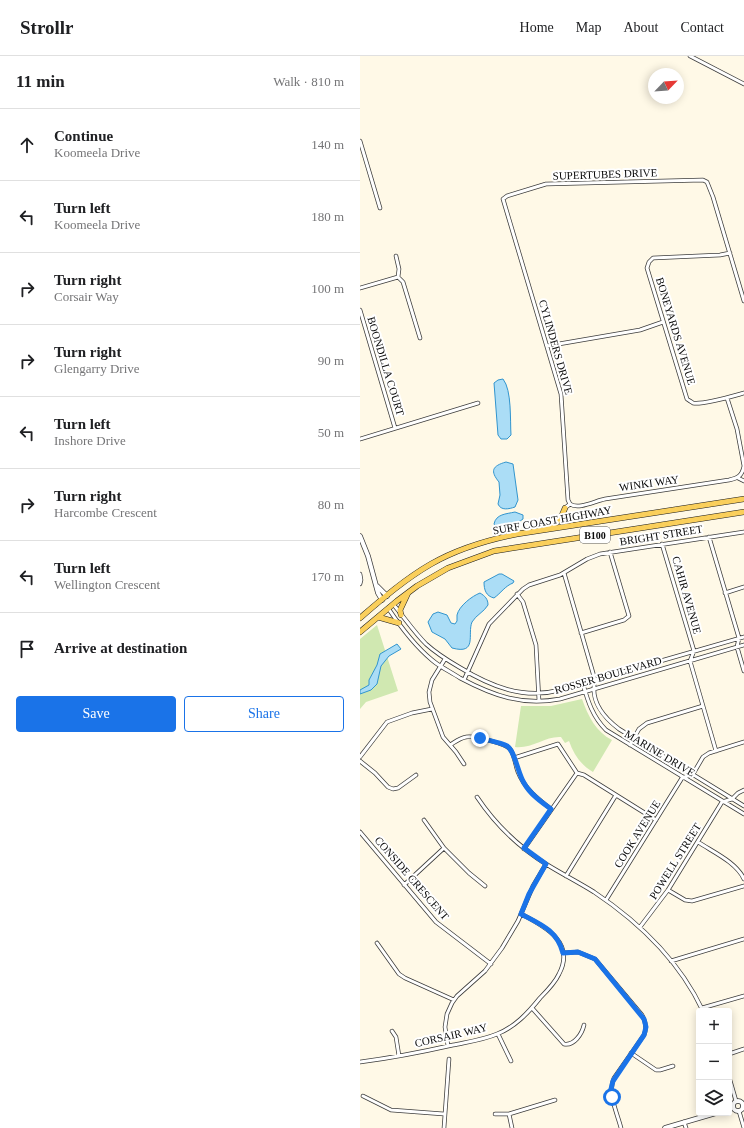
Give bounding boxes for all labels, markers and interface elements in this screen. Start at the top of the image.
text: Strollr [20,17,73,38]
text: Home [520,20,554,35]
text: Map [576,20,601,35]
text: About [623,20,658,35]
text: Contact [680,20,724,35]
north arrow [648,68,684,104]
text: 11 min [16,72,65,91]
text: Walk · 810 m [273,74,344,89]
text: Continue [54,128,113,144]
icon: ahead [16,134,38,156]
text: 140 m [311,137,344,152]
text: Koomeela Drive [54,145,140,160]
street label: SUPERTUBES DRIVE [552,166,658,182]
text: Turn left [54,200,111,216]
icon: left [16,206,38,228]
text: 180 m [311,209,344,224]
text: Koomeela Drive [54,217,140,232]
text: Turn right [54,272,121,288]
street label: BONEYARDS AVENUE [654,276,698,387]
icon: right [16,278,38,300]
text: 100 m [311,281,344,296]
text: Corsair Way [54,289,119,304]
street label: CYLINDERS DRIVE [537,298,575,396]
street label: BOONDILLA COURT [365,315,407,417]
text: Turn right [54,344,121,360]
icon: right [16,350,38,372]
text: 90 m [318,353,344,368]
text: Glengarry Drive [54,361,140,376]
text: Turn left [54,416,111,432]
icon: left [16,422,38,444]
text: 50 m [318,425,344,440]
text: Inshore Drive [54,433,126,448]
street label: WINKI WAY [618,473,680,493]
text: Turn right [54,488,121,504]
icon: right [16,494,38,516]
text: 80 m [318,497,344,512]
street label: SURF COAST HIGHWAY [492,504,612,536]
text: Harcombe Crescent [54,505,157,520]
street label: BRIGHT STREET [619,522,704,547]
road number: B100 [580,527,610,543]
street label: CAHIR AVENUE [670,555,704,635]
text: Turn left [54,560,111,576]
icon: left [16,566,38,588]
text: 170 m [311,569,344,584]
text: Wellington Crescent [54,577,160,592]
icon: arrive [16,638,38,660]
text: Arrive at destination [54,640,187,656]
street label: ROSSER BOULEVARD [553,654,663,696]
button: Save [16,696,176,732]
button: Share [184,696,344,732]
street label: MARINE DRIVE [623,727,698,779]
route end [471,729,489,747]
street label: COOK AVENUE [611,798,663,870]
street label: POWELL STREET [647,821,703,901]
street label: CONSIDE CRESCENT [372,834,452,922]
map controls [696,1008,732,1116]
button: + [696,1008,732,1044]
street label: CORSAIR WAY [413,1021,489,1049]
button: − [696,1044,732,1080]
button: layers [696,1080,732,1116]
route start [603,1088,621,1106]

